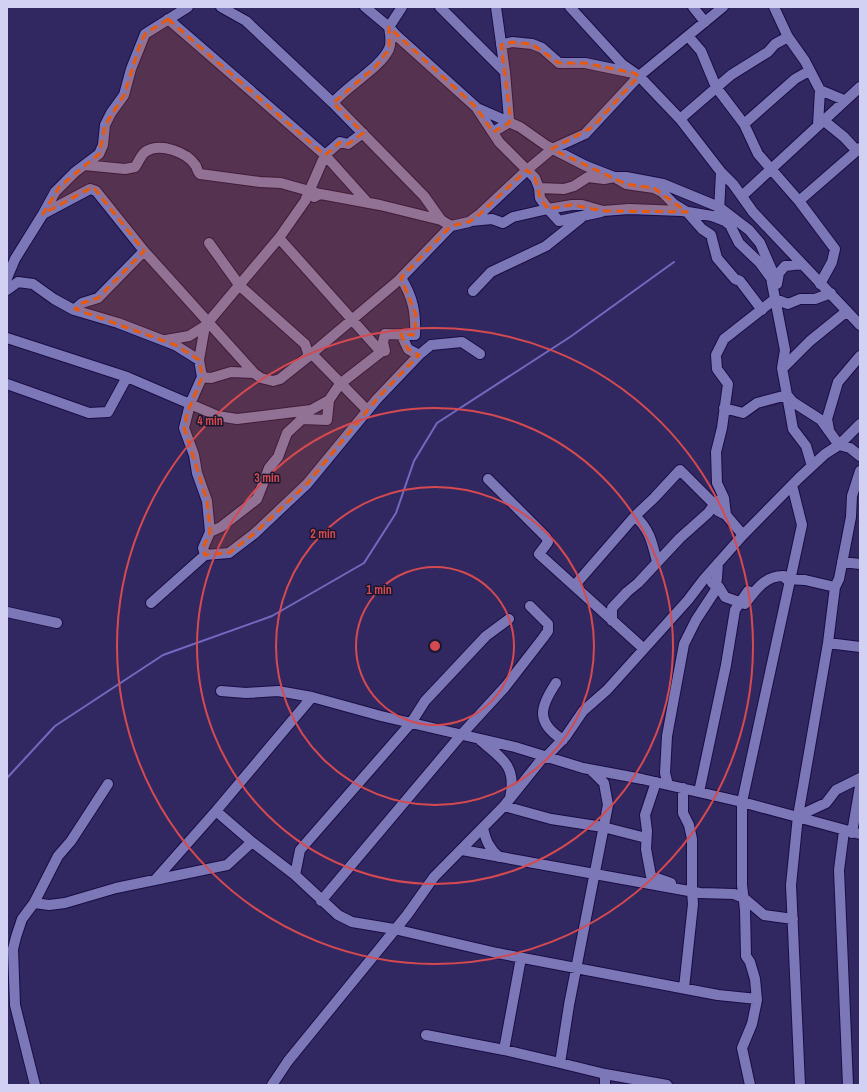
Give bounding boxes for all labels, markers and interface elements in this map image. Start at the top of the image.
text: 4 min [197,413,223,429]
text: 3 min [254,470,280,486]
text: 2 min [310,526,336,542]
text: 1 min [366,582,392,598]
centre of rings [428,639,442,653]

